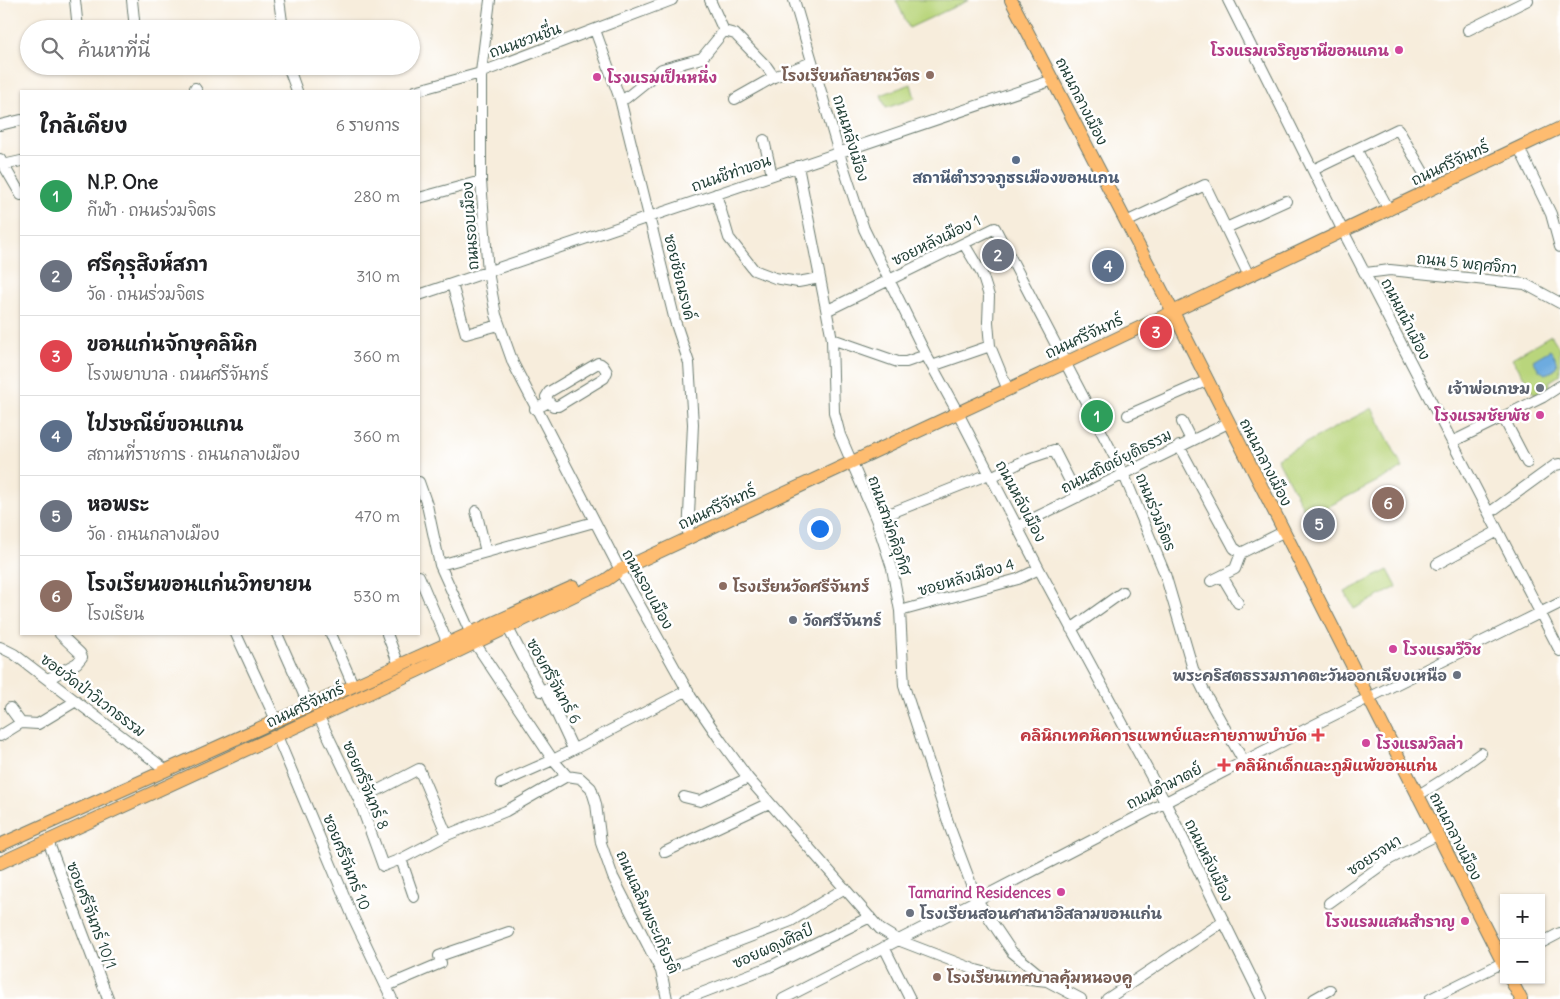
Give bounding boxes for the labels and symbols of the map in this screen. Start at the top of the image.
street label: ถนนชวนชื่น [485,14,564,62]
place label: โรงแรมเจริญธานีขอนแกน [1210,41,1390,60]
marker: โรงแรมเจริญธานีขอนแกน [1393,44,1405,56]
street label: ถนนกลางเมือง [1052,54,1112,148]
place label: โรงแรมเป็นหนึ่ง [607,64,717,87]
place label: โรงเรียนกัลยาณวัตร [781,66,920,85]
marker: โรงเรียนกัลยาณวัตร [924,69,936,81]
marker: โรงแรมเป็นหนึ่ง [591,71,603,83]
street label: ถนนหลังเมือง [829,92,873,184]
street label: ถนนศรีจันทร์ [1408,136,1493,189]
street label: ถนนชีท่าขอน [689,151,773,195]
marker: สถานีตำรวจภูธรเมืองขอนแกน [1010,154,1022,166]
place label: สถานีตำรวจภูธรเมืองขอนแกน [913,168,1120,189]
street label: ถนนรอบเมือง [457,181,483,271]
street label: ซอยหลังเมือง 1 [888,210,984,270]
street label: ซอยชัยณรงค์ [660,232,700,322]
pin: 2 [982,236,1014,274]
pin: 4 [1092,247,1124,285]
street label: ถนน 5 พฤศจิกา [1416,248,1518,279]
street label: ถนนหน้าเมือง [1377,275,1435,363]
street label: ถนนศรีจันทร์ [1042,309,1127,362]
pin: 3 [1140,313,1172,351]
place label: เจ้าพ่อเกษม [1448,379,1530,398]
marker: เจ้าพ่อเกษม [1534,382,1546,394]
pin: 1 [1081,397,1113,435]
place label: โรงแรมชัยพัช [1434,406,1531,425]
marker: โรงแรมชัยพัช [1534,409,1546,421]
street label: ถนนกลางเมือง [1236,415,1296,509]
street label: ถนนสถิตย์ยุติธรรม [1057,425,1176,499]
street label: ถนนหลังเมือง [992,457,1050,545]
street label: ถนนร่วมจิตร [1132,470,1180,554]
street label: ถนนสามัคคีอุทิศ [862,473,916,579]
street label: ถนนศรีจันทร์ [675,480,760,533]
pin: 6 [1372,484,1404,522]
pin: 5 [1303,505,1335,543]
your location [807,516,833,542]
street label: ถนนรอบเมือง [618,546,678,632]
street label: ซอยหลังเมือง 4 [916,554,1017,600]
place label: โรงเรียนวัดศรีจันทร์ [732,577,870,596]
marker: โรงเรียนวัดศรีจันทร์ [717,580,729,592]
place label: วัดศรีจันทร์ [803,611,882,630]
marker: วัดศรีจันทร์ [787,614,799,626]
street label: ซอยศรีจันทร์ 6 [523,635,585,727]
place label: โรงแรมวีวิช [1403,640,1482,659]
marker: โรงแรมวีวิช [1387,643,1399,655]
street label: ซอยวัดป่าวิเวกธรรม [37,649,149,741]
place label: พระคริสตธรรมภาคตะวันออกเฉียงเหนือ [1173,666,1447,685]
marker: พระคริสตธรรมภาคตะวันออกเฉียงเหนือ [1451,669,1463,681]
street label: ถนนศรีจันทร์ [263,678,348,731]
place label: คลินิกเทคนิคการแพทย์และกายภาพบำบัด [1020,726,1307,745]
marker: คลินิกเทคนิคการแพทย์และกายภาพบำบัด [1311,728,1325,742]
place label: โรงแรมวิลล่า [1376,734,1463,753]
marker: โรงแรมวิลล่า [1360,737,1372,749]
street label: ซอยศรีจันทร์ 8 [339,738,393,832]
place label: คลินิกเด็กและภูมิแพ้ขอนแก่น [1235,756,1438,777]
marker: คลินิกเด็กและภูมิแพ้ขอนแก่น [1217,758,1231,772]
street label: ถนนอำมาตย์ [1123,759,1205,813]
street label: ถนนกลางเมือง [1426,789,1486,883]
street label: ซอยศรีจันทร์ 10 [319,811,375,913]
street label: ถนนหลังเมือง [1181,816,1237,904]
street label: ซอยรจนา [1343,831,1405,879]
street label: ถนนเฉลิมพระเกียรติ [612,847,684,977]
street label: ซอยศรีจันทร์ 10/1 [63,859,121,971]
place label: Tamarind Residences [908,883,1051,902]
marker: Tamarind Residences [1055,886,1067,898]
place label: โรงเรียนสอนศาสนาอิสลามขอนแก่น [919,904,1163,923]
marker: โรงเรียนสอนศาสนาอิสลามขอนแก่น [904,907,916,919]
place label: โรงแรมแสนสำราญ [1325,912,1455,931]
marker: โรงแรมแสนสำราญ [1459,915,1471,927]
street label: ซอยผดุงศิลป์ [729,920,817,974]
place label: โรงเรียนเทศบาลคุ้มหนองคู [946,968,1133,989]
marker: โรงเรียนเทศบาลคุ้มหนองคู [931,971,943,983]

